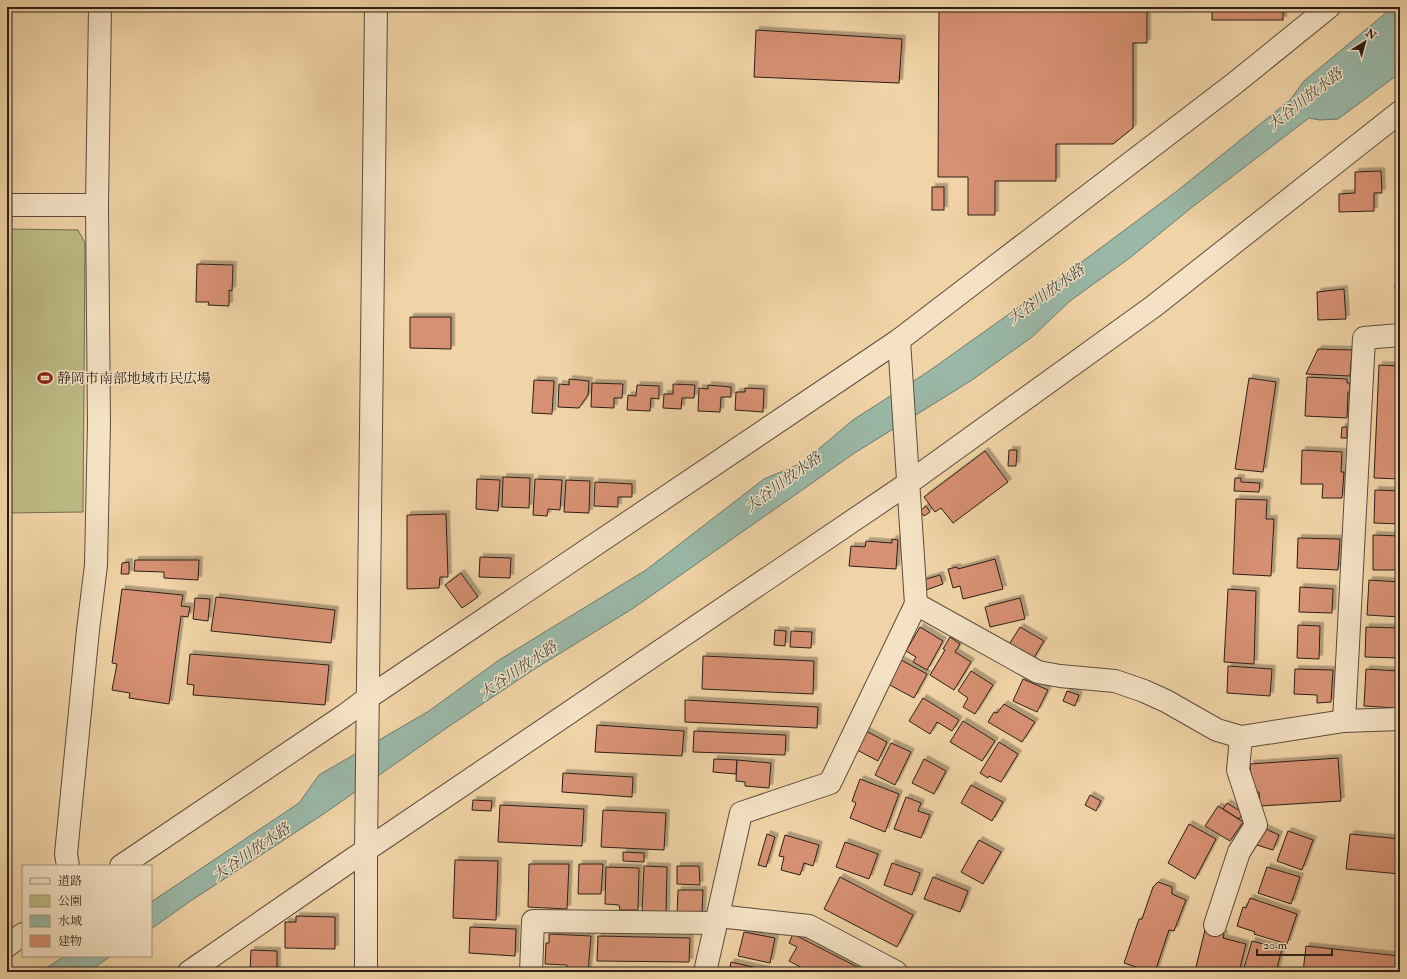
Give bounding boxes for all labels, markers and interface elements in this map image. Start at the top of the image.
north arrow [1345,22,1385,62]
text: N [1362,26,1379,43]
water label: 大谷川放水路 [1264,64,1347,135]
water label: 大谷川放水路 [1004,260,1089,329]
sports icon: 静岡市南部地域市民広場 [36,369,54,387]
place label: 静岡市南部地域市民広場 [57,370,211,387]
water label: 大谷川放水路 [741,448,826,517]
water label: 大谷川放水路 [476,637,562,703]
water label: 大谷川放水路 [209,819,295,885]
legend [22,865,152,957]
text: 道路 [58,874,82,889]
text: 公園 [58,894,82,909]
text: 水域 [58,914,82,929]
scale bar [1257,931,1332,957]
text: 建物 [58,934,82,949]
text: 20 m [1263,938,1288,953]

